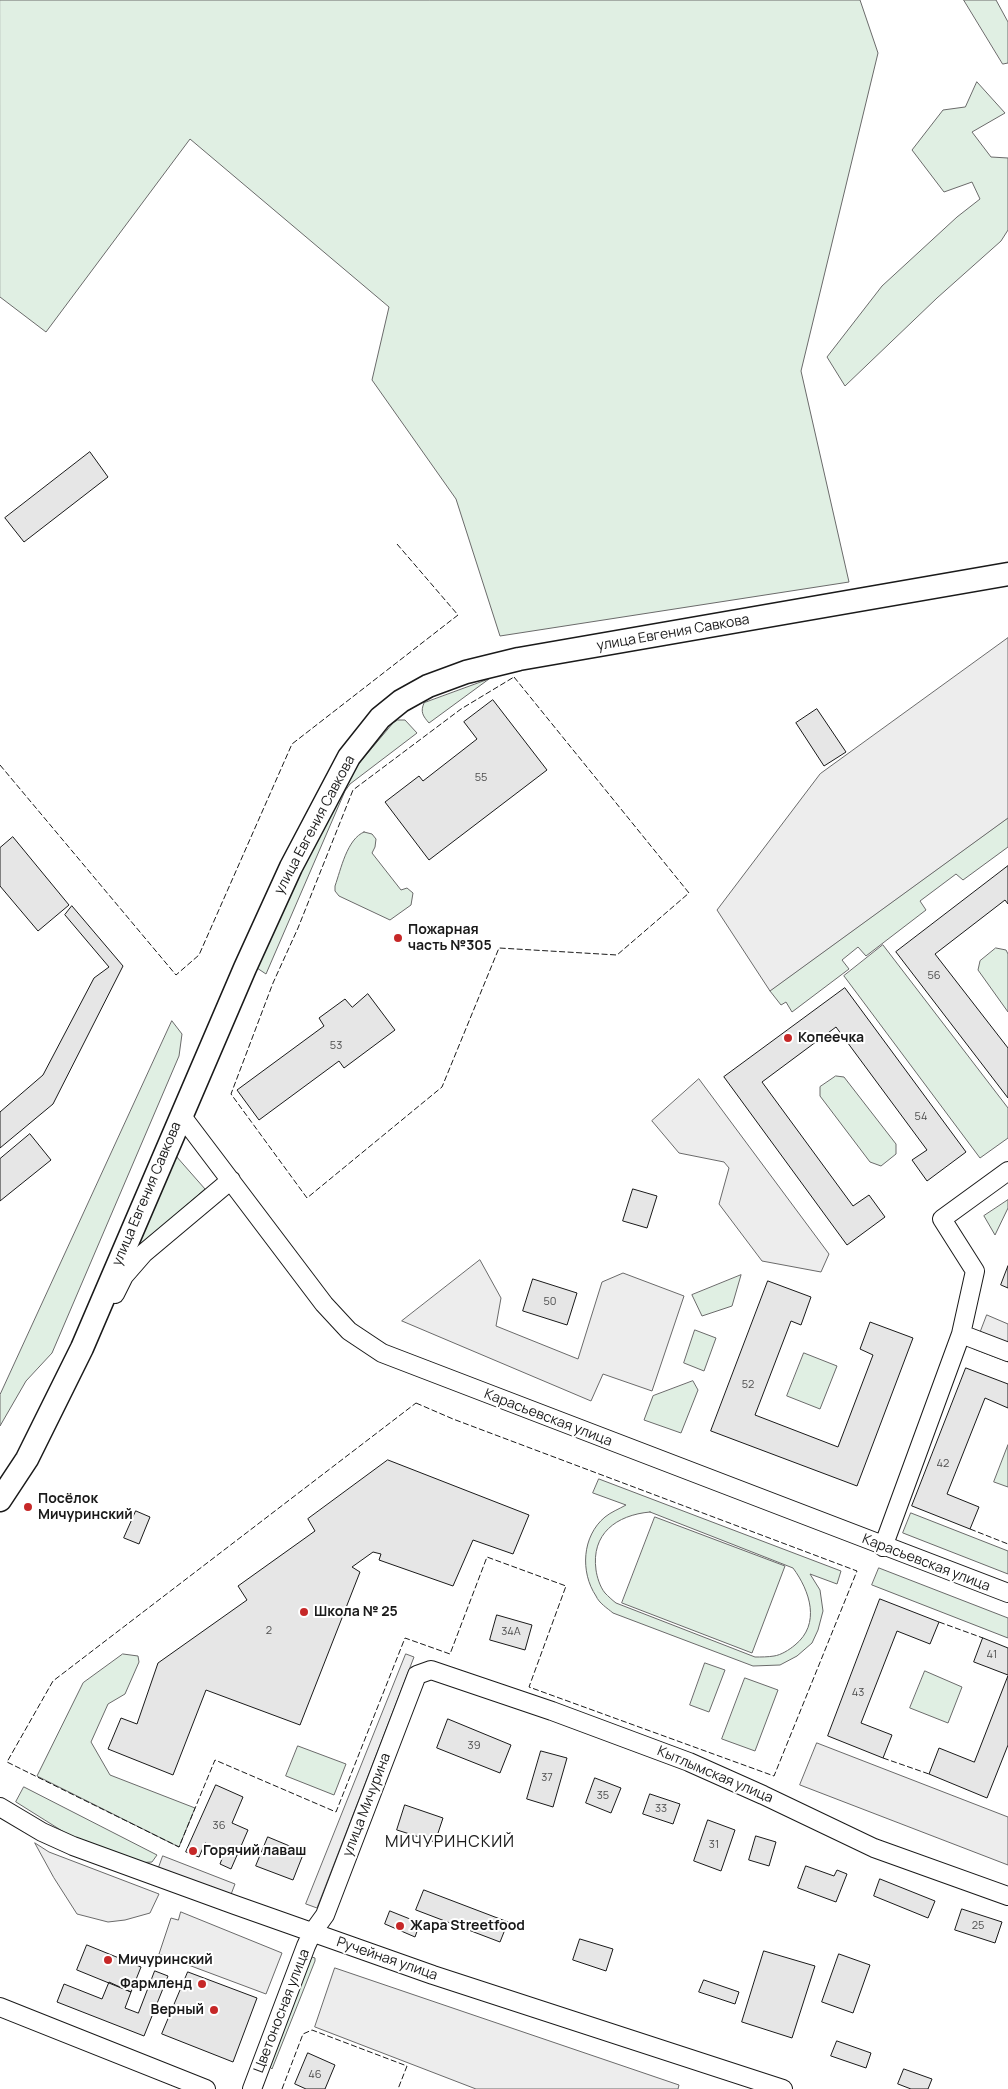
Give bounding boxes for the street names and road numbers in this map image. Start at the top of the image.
street label: улица Евгения Савкова [595,611,751,655]
street label: улица Евгения Савкова [271,753,359,897]
street label: улица Евгения Савкова [109,1119,185,1269]
street label: Карасьевская улица [482,1386,614,1450]
street label: Карасьевская улица [860,1531,992,1595]
street label: Кытлымская улица [655,1743,775,1807]
street label: улица Мичурина [340,1751,394,1859]
street label: Ручейная улица [334,1934,440,1984]
street label: Цветоносная улица [251,1947,313,2075]

